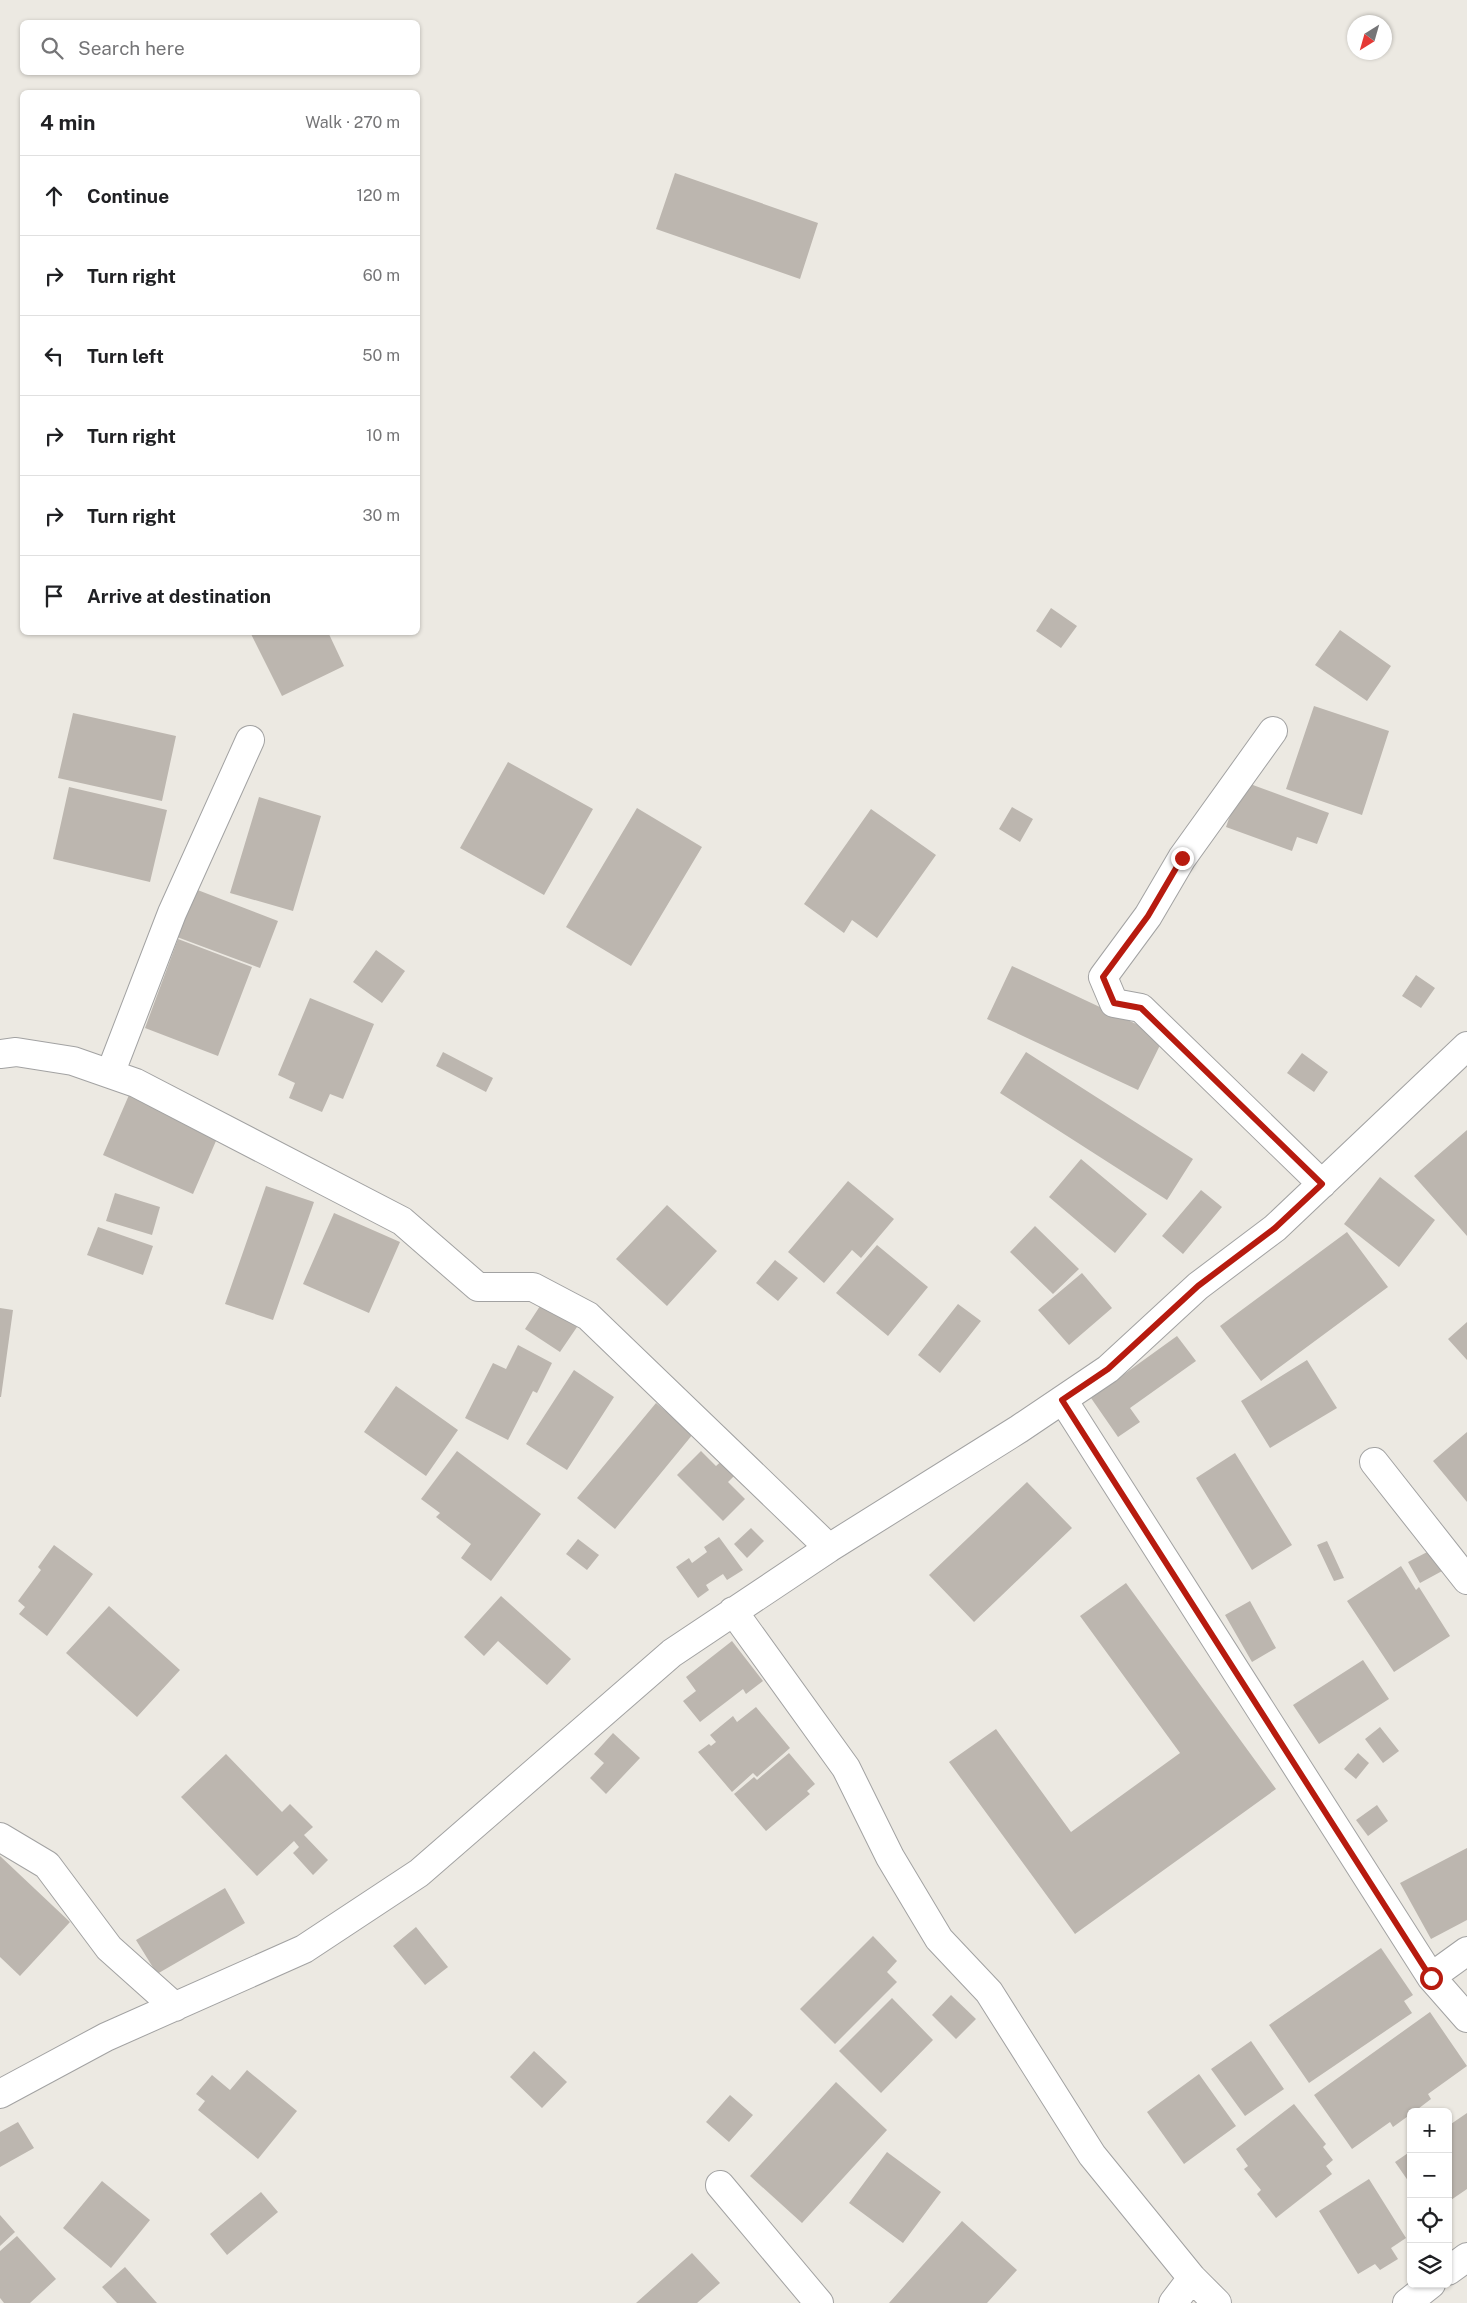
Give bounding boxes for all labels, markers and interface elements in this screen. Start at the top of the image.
north arrow [1347,15,1392,60]
search box [20,20,420,75]
icon: search [38,34,66,62]
text: Search here [78,37,185,59]
text: 4 min [40,110,95,135]
text: Walk · 270 m [305,113,400,132]
icon: ahead [40,182,68,210]
text: Continue [87,185,169,207]
text: 120 m [356,186,400,205]
icon: right [40,262,68,290]
text: Turn right [87,265,176,287]
text: 60 m [363,266,400,285]
icon: left [40,342,68,370]
text: Turn left [87,345,164,367]
text: 50 m [362,346,400,365]
icon: right [40,422,68,450]
text: Turn right [87,425,176,447]
text: 10 m [366,426,400,445]
icon: right [40,502,68,530]
text: Turn right [87,505,176,527]
text: 30 m [363,506,400,525]
icon: arrive [40,582,68,610]
text: Arrive at destination [87,585,271,607]
route end [1171,847,1194,870]
route start [1420,1967,1443,1990]
map controls [1407,2108,1452,2288]
button: + [1407,2108,1452,2153]
button: − [1407,2153,1452,2198]
button: locate [1407,2198,1452,2243]
button: layers [1407,2243,1452,2288]

